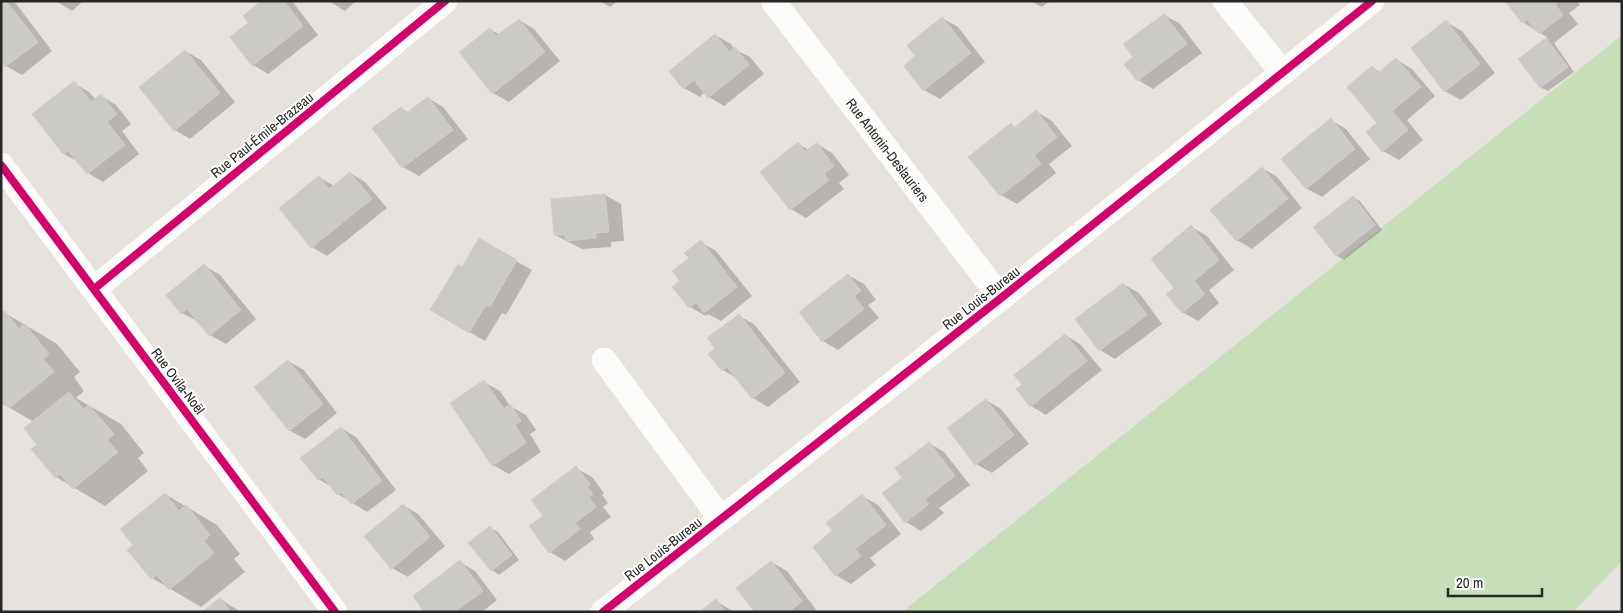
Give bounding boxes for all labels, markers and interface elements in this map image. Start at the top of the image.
street label: Rue Paul-Émile-Brazeau [207,88,317,182]
street label: Rue Antonin-Deslauriers [842,95,933,206]
street label: Rue Louis-Bureau [939,262,1023,334]
street label: Rue Ovila-Noël [147,344,209,418]
street label: Rue Louis-Bureau [621,513,705,585]
scale bar [1448,566,1542,598]
text: 20 m [1456,572,1483,593]

